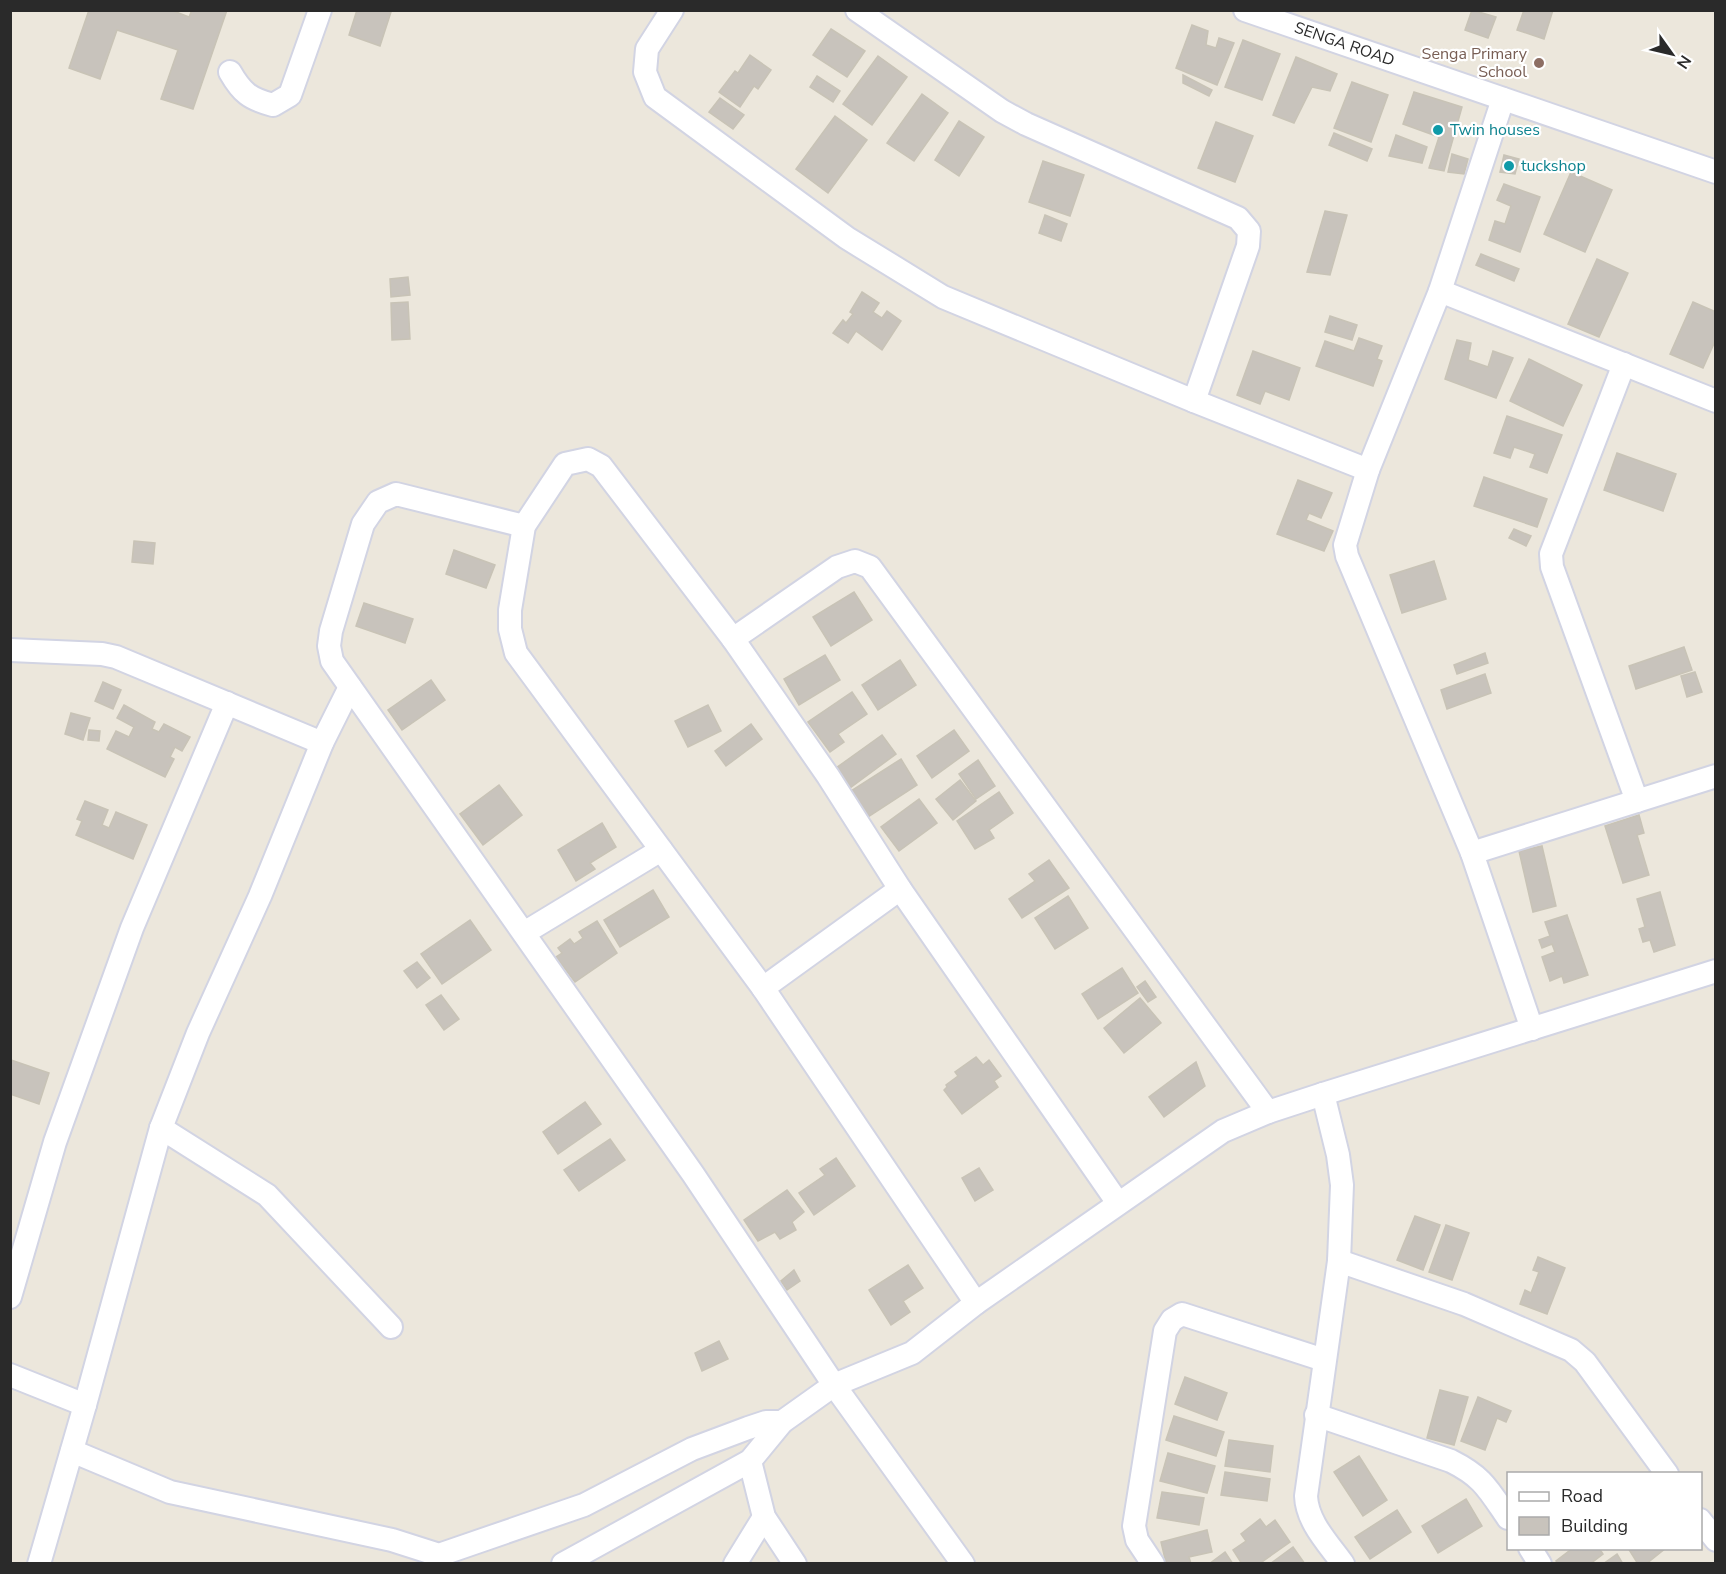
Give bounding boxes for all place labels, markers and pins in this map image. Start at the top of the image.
place label: Senga Primary School [1422,43,1528,83]
marker: Senga Primary School [1532,56,1546,70]
place label: Twin houses [1450,119,1540,141]
marker: Twin houses [1431,123,1445,137]
place label: tuckshop [1521,155,1586,177]
marker: tuckshop [1502,159,1516,173]

